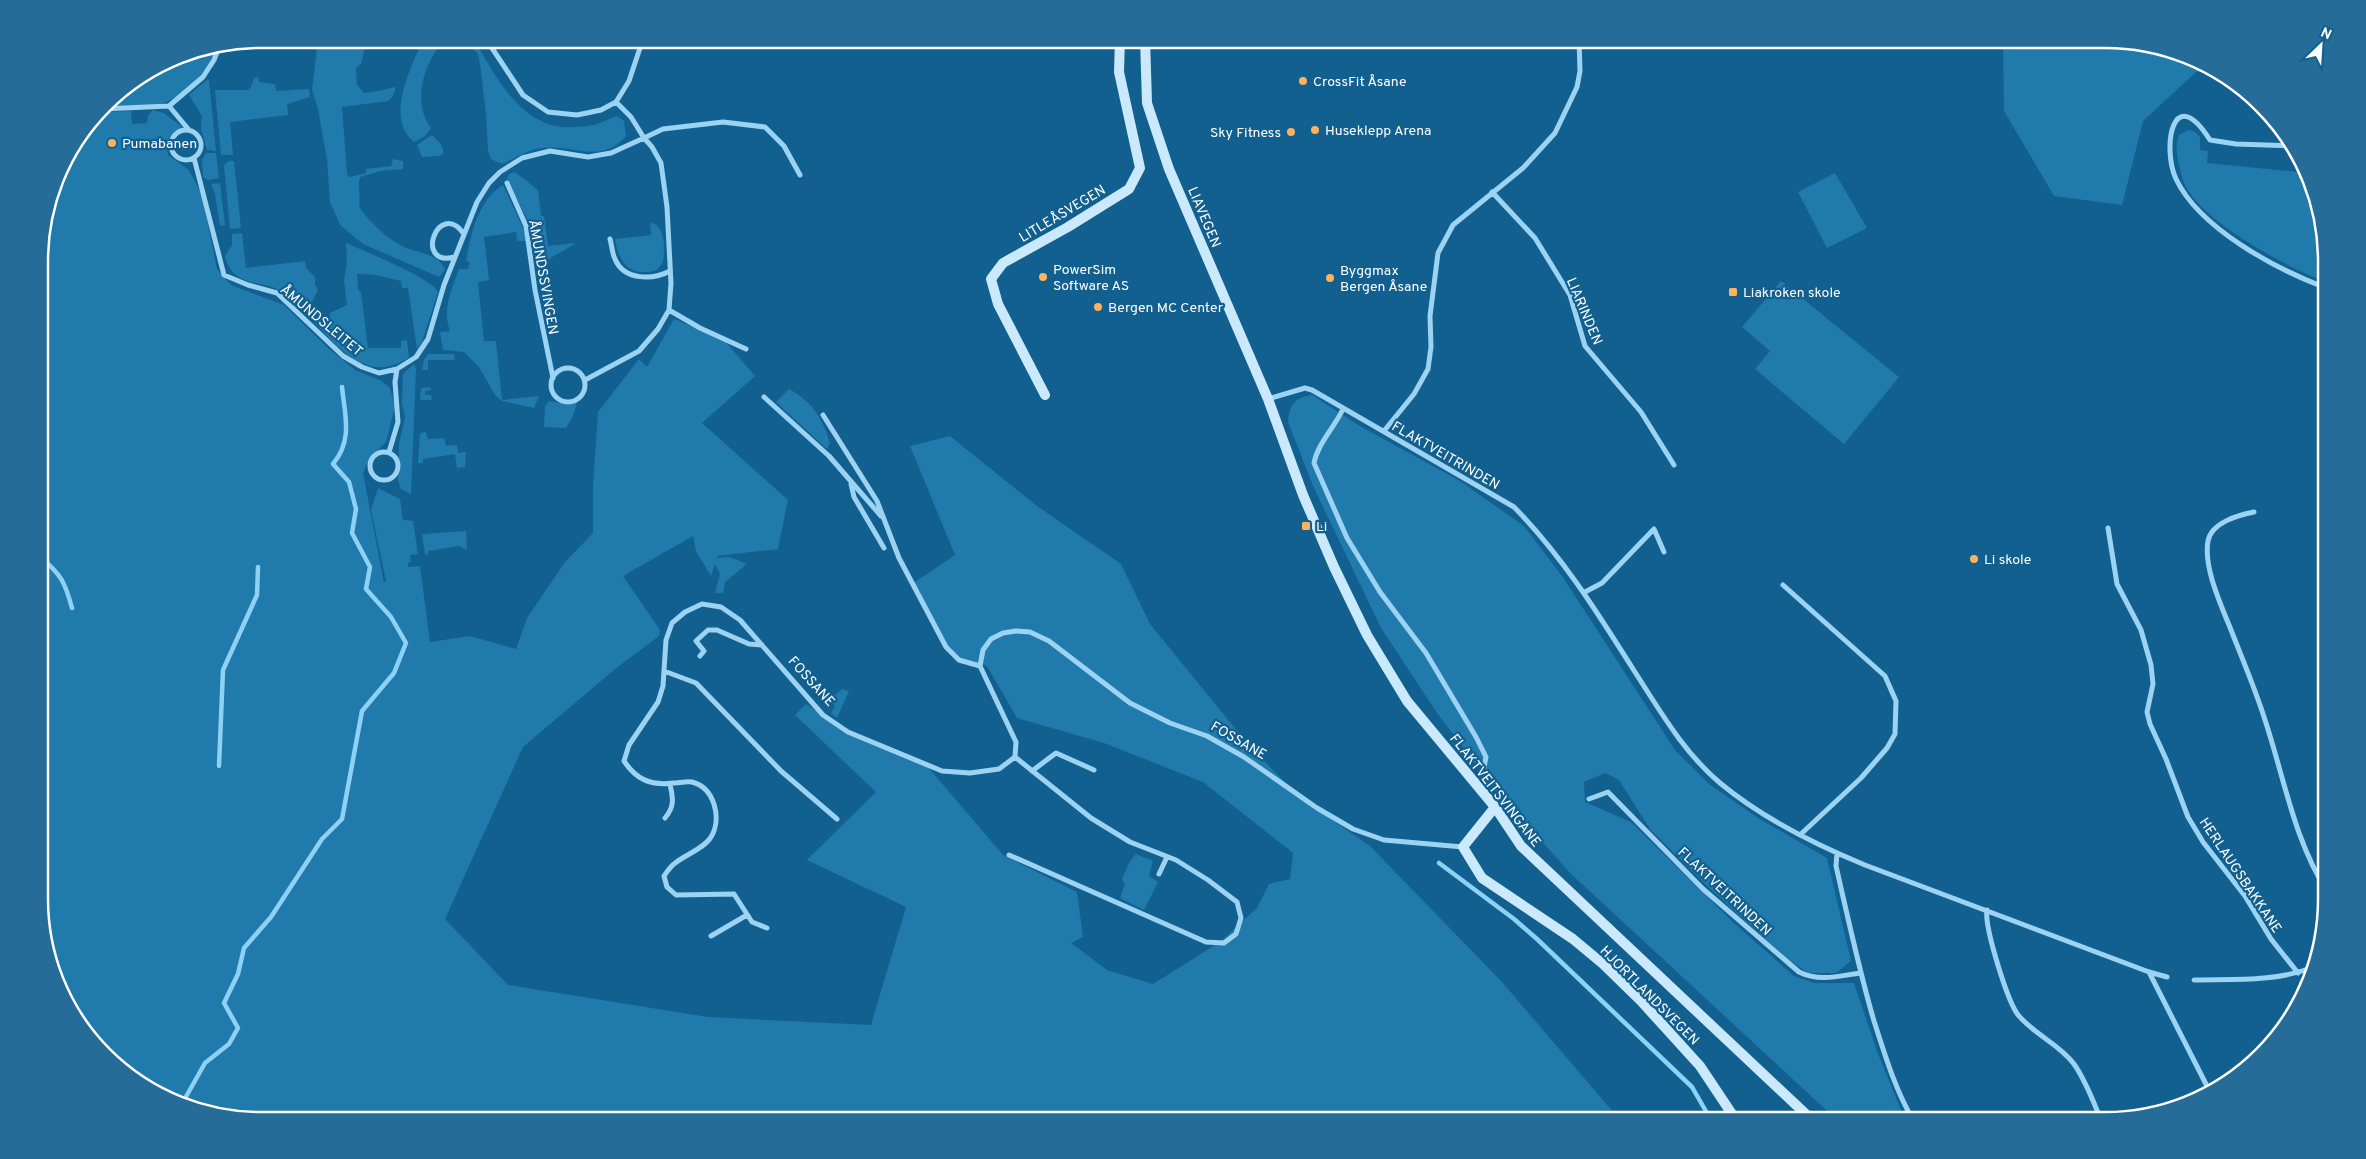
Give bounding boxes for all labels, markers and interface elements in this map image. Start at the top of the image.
north arrow [2296,20,2346,70]
text: N [2318,25,2334,44]
place label: CrossFit Åsane [1313,74,1406,91]
marker: CrossFit Åsane [1297,75,1309,87]
place label: Huseklepp Arena [1325,123,1431,140]
marker: Huseklepp Arena [1309,124,1321,136]
place label: Sky Fitness [1210,125,1281,142]
marker: Sky Fitness [1285,126,1297,138]
place label: Pumabanen [122,136,197,153]
marker: Pumabanen [106,137,118,149]
street label: LITLEÅSVEGEN [1016,182,1109,247]
street label: LIAVEGEN [1183,185,1224,251]
street label: ÅMUNDSSVINGEN [524,218,561,336]
place label: PowerSim Software AS [1053,262,1129,295]
place label: Byggmax Bergen Åsane [1340,263,1427,296]
marker: PowerSim Software AS [1037,271,1049,283]
marker: Byggmax Bergen Åsane [1324,272,1336,284]
street label: LIARINDEN [1562,275,1605,348]
street label: ÅMUNDSLEITET [276,282,366,361]
place label: Liakroken skole [1743,285,1841,302]
marker: Liakroken skole [1727,286,1739,298]
place label: Bergen MC Center [1108,300,1224,317]
marker: Bergen MC Center [1092,301,1104,313]
street label: FLAKTVEITRINDEN [1388,418,1502,494]
place label: Li [1316,519,1327,536]
marker: Li [1300,520,1312,532]
place label: Li skole [1984,552,2031,569]
marker: Li skole [1968,553,1980,565]
street label: FOSSANE [784,653,838,711]
street label: FOSSANE [1207,718,1269,764]
street label: FLAKTVEITSVINGANE [1445,731,1544,851]
street label: HERLAUGSBAKKANE [2195,815,2285,937]
street label: FLAKTVEITRINDEN [1674,844,1774,940]
street label: HJORTLANDSVEGEN [1596,943,1702,1049]

